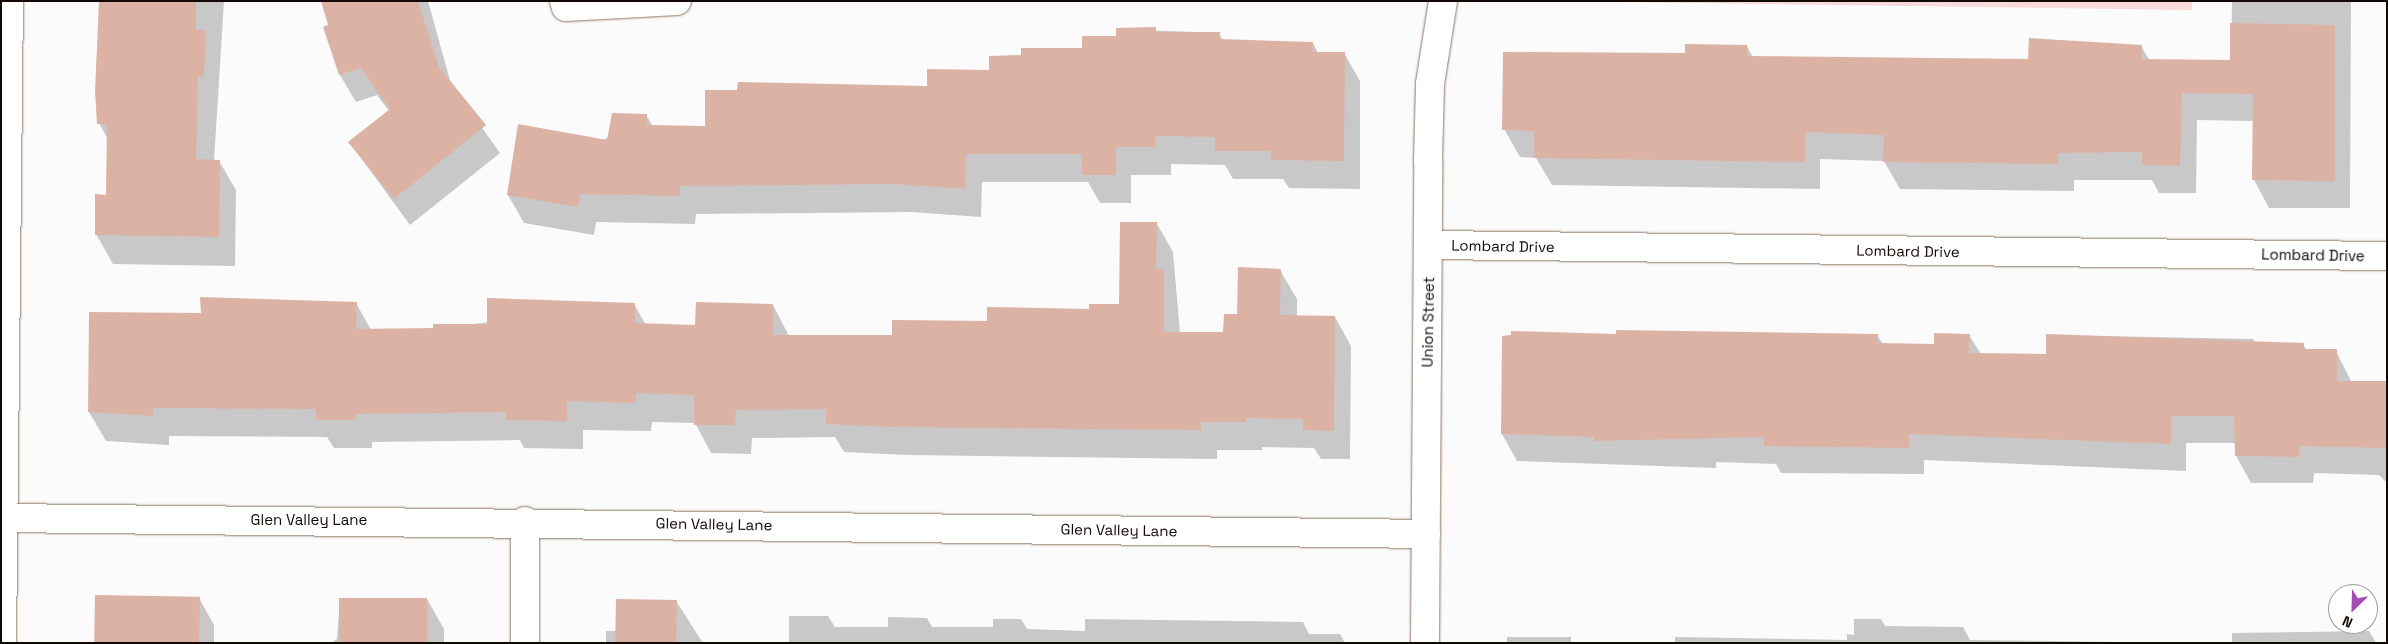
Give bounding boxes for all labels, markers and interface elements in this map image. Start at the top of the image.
street label: Lombard Drive [1451,236,1555,256]
street label: Lombard Drive [1856,241,1960,261]
street label: Lombard Drive [2261,245,2365,265]
street label: Union Street [1418,276,1438,368]
street label: Glen Valley Lane [250,511,368,529]
street label: Glen Valley Lane [655,514,773,534]
street label: Glen Valley Lane [1060,520,1178,540]
north arrow [2328,584,2378,634]
text: N [2339,612,2355,632]

